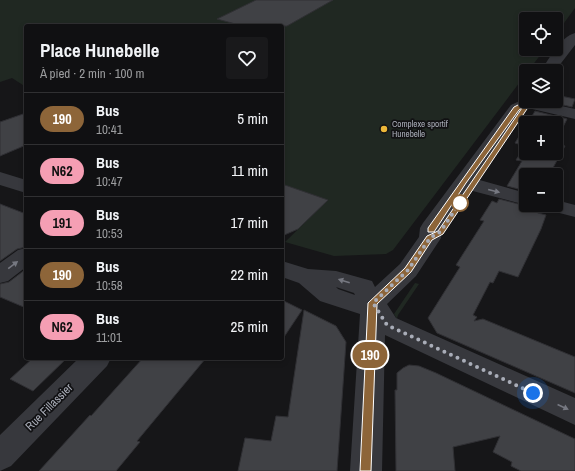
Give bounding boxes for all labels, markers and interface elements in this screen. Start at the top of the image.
map controls [519,12,563,212]
button: locate [519,12,563,56]
text: Place Hunebelle [40,37,160,63]
button: heart [226,37,268,79]
button: layers [519,64,563,108]
text: À pied · 2 min · 100 m [40,65,144,82]
text: Bus [96,100,119,121]
text: 5 min [237,108,268,129]
text: 190 [52,110,72,128]
button: + [519,116,563,160]
place label: Complexe sportif Hunebelle [392,118,449,140]
text: 10:41 [96,121,123,138]
marker: Complexe sportif Hunebelle [379,124,389,134]
text: Bus [96,152,119,173]
text: 11 min [231,160,268,181]
text: N62 [51,162,73,180]
button: − [519,168,563,212]
text: 10:47 [96,173,123,190]
one-way arrow [488,188,500,194]
unlabelled marker [451,194,469,212]
text: Bus [96,204,119,225]
text: 17 min [230,212,268,233]
text: 191 [52,214,72,232]
text: 10:53 [96,225,123,242]
text: Bus [96,256,119,277]
one-way arrow [8,261,18,269]
text: 22 min [230,264,268,285]
text: 190 [52,266,72,284]
text: 10:58 [96,277,123,294]
one-way arrow [338,278,350,284]
text: Bus [96,308,119,329]
text: 25 min [230,316,268,337]
text: N62 [51,318,73,336]
text: 11:01 [96,329,122,346]
line badge: 190 [347,342,393,368]
text: 190 [360,346,380,364]
street label: Rue Fillassier [22,379,77,434]
your location [523,383,543,403]
one-way arrow [558,404,569,410]

